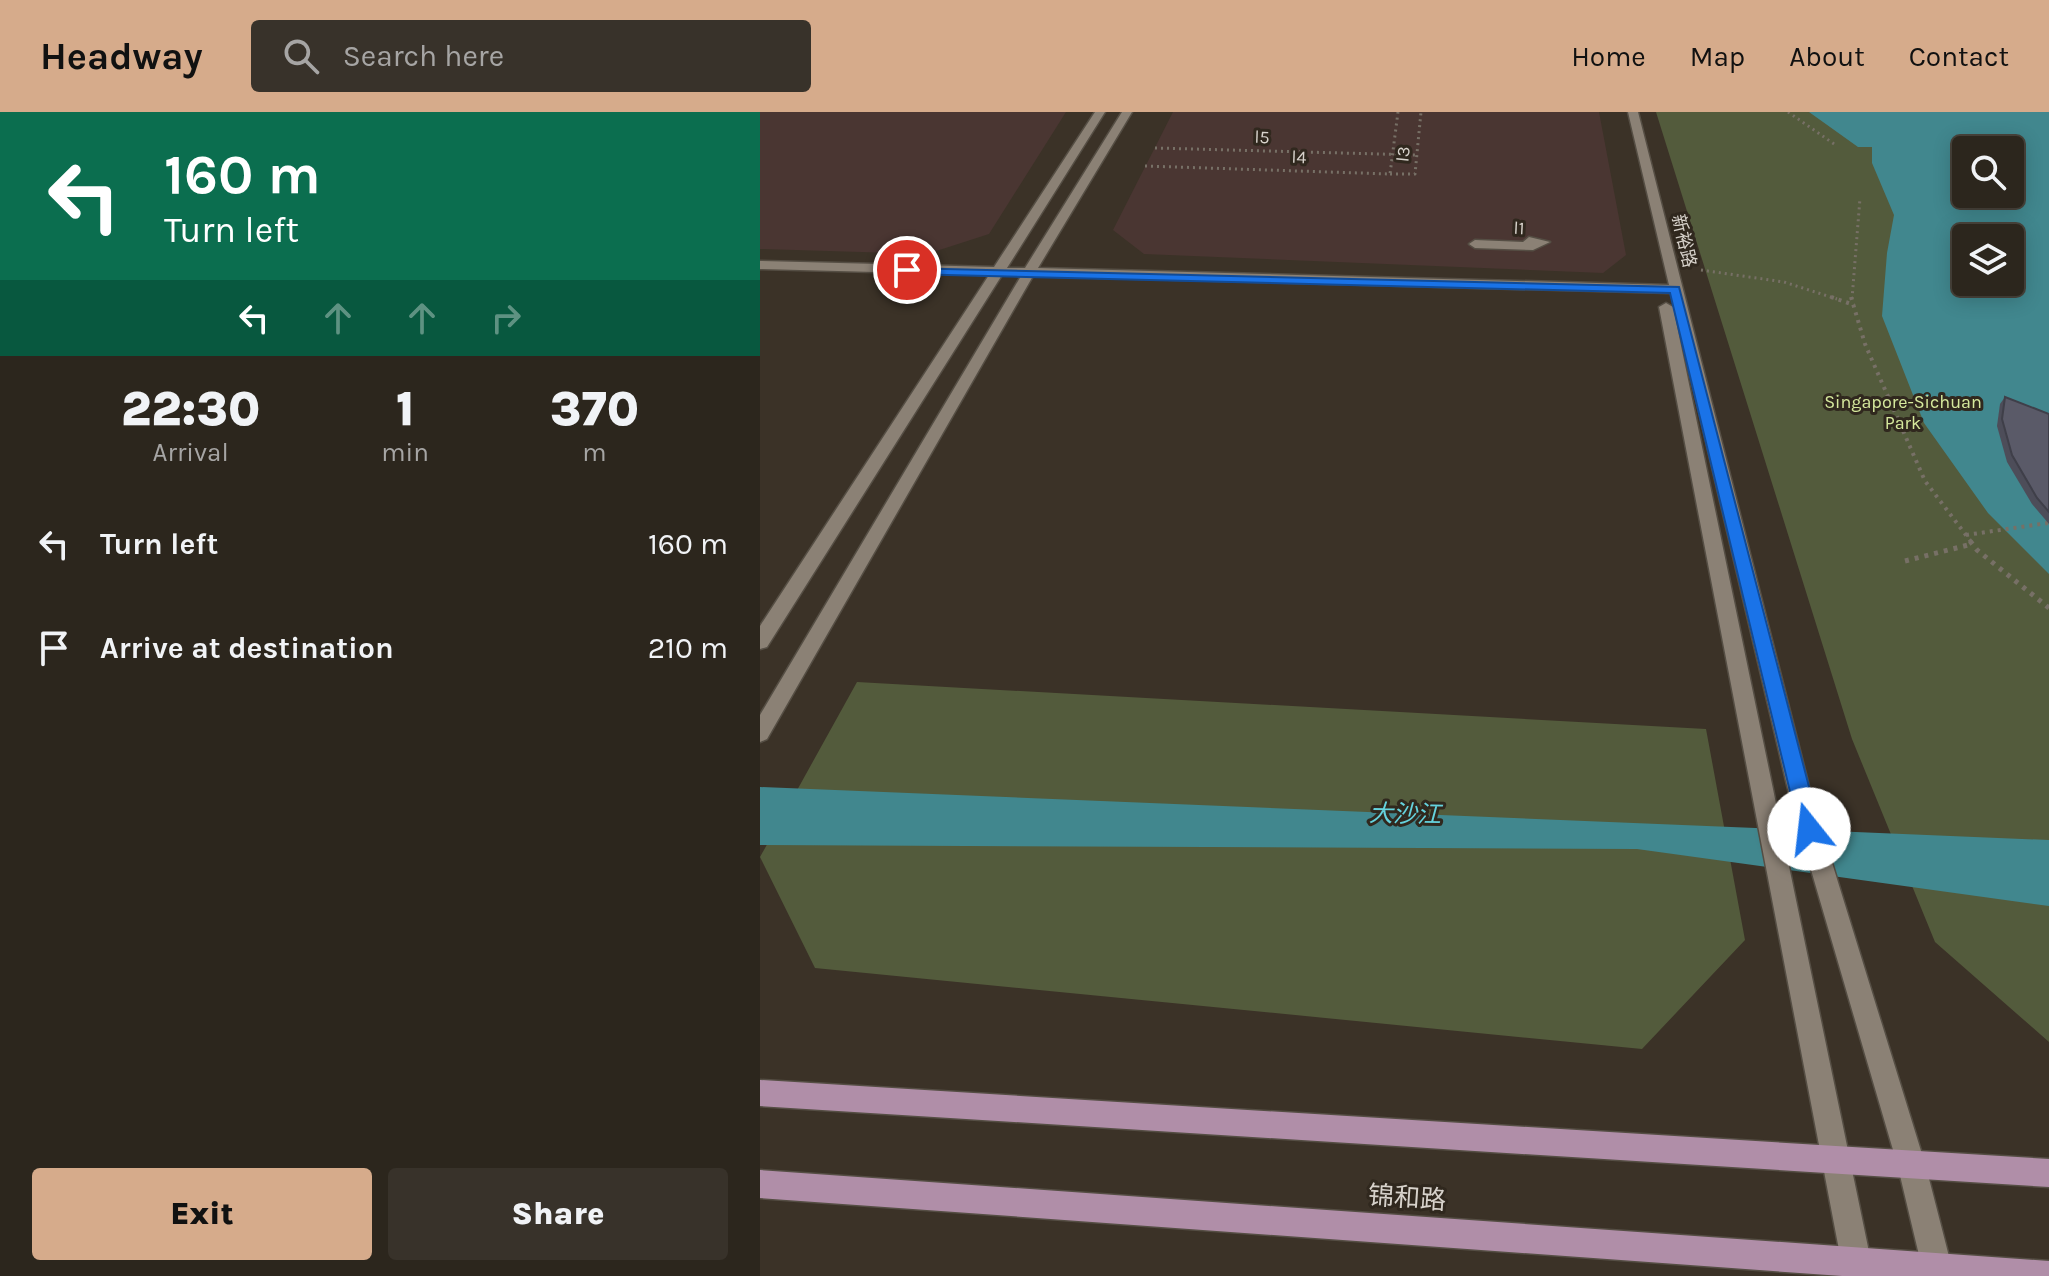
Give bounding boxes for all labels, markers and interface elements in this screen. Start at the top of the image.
search box [251,20,811,92]
text: Headway [40,34,203,79]
icon: search [279,34,323,78]
text: Search here [343,38,504,74]
text: Home [1571,40,1646,73]
text: Map [1690,40,1745,73]
text: About [1789,40,1865,73]
text: Contact [1909,40,2009,73]
street label: l5 [1254,126,1270,148]
map controls [1952,136,2024,296]
button: search [1952,136,2024,208]
text: 160 m [164,142,321,207]
icon: left [32,144,136,248]
street label: l3 [1391,145,1415,163]
street label: l4 [1291,146,1307,168]
text: Turn left [164,209,299,251]
street label: 新裕路 [1667,212,1701,270]
street label: l1 [1513,217,1525,239]
button: layers [1952,224,2024,296]
pin [873,236,941,304]
icon: arrive [885,248,929,292]
icon: left [232,296,276,340]
icon: ahead [316,296,360,340]
icon: ahead [400,296,444,340]
icon: right [484,296,528,340]
text: 22:30 [121,381,260,437]
text: 1 [396,381,414,437]
text: 370 [550,381,639,437]
park label: Singapore-Sichuan Park [1824,391,1982,434]
text: Arrival [153,437,229,468]
text: min [381,437,429,468]
text: m [582,437,607,468]
icon: left [32,522,76,566]
text: Turn left [100,526,218,562]
text: 160 m [648,526,728,562]
icon: arrive [32,626,76,670]
text: Arrive at destination [100,630,394,666]
text: 210 m [648,630,728,666]
position arrow [1767,787,1851,871]
water label: 大沙江 [1369,799,1444,829]
button: Exit [32,1168,372,1260]
button: Share [388,1168,728,1260]
street label: 锦和路 [1367,1180,1447,1216]

